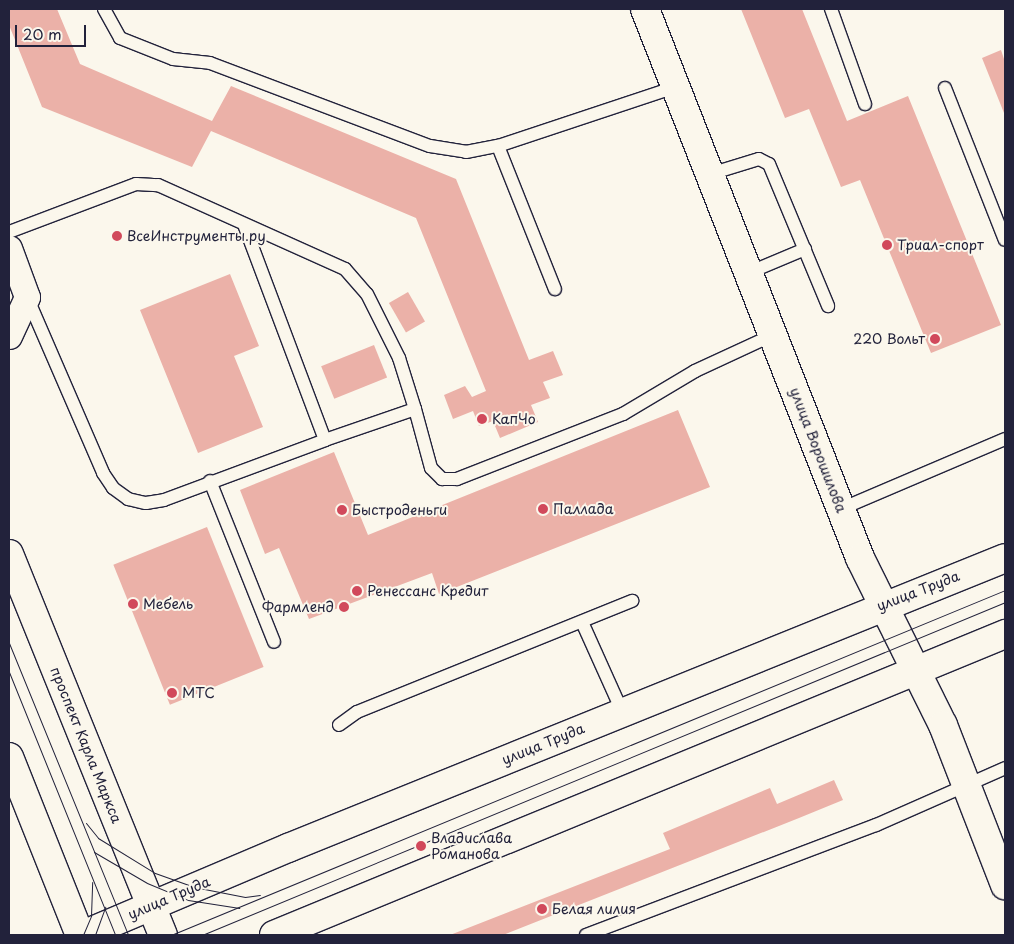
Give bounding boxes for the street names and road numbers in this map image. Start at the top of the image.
street label: улица Ворошилова [786,385,850,515]
street label: улица Труда [874,567,962,615]
street label: проспект Карла Маркса [47,664,125,826]
street label: улица Труда [499,720,587,768]
street label: улица Труда [125,873,213,923]

